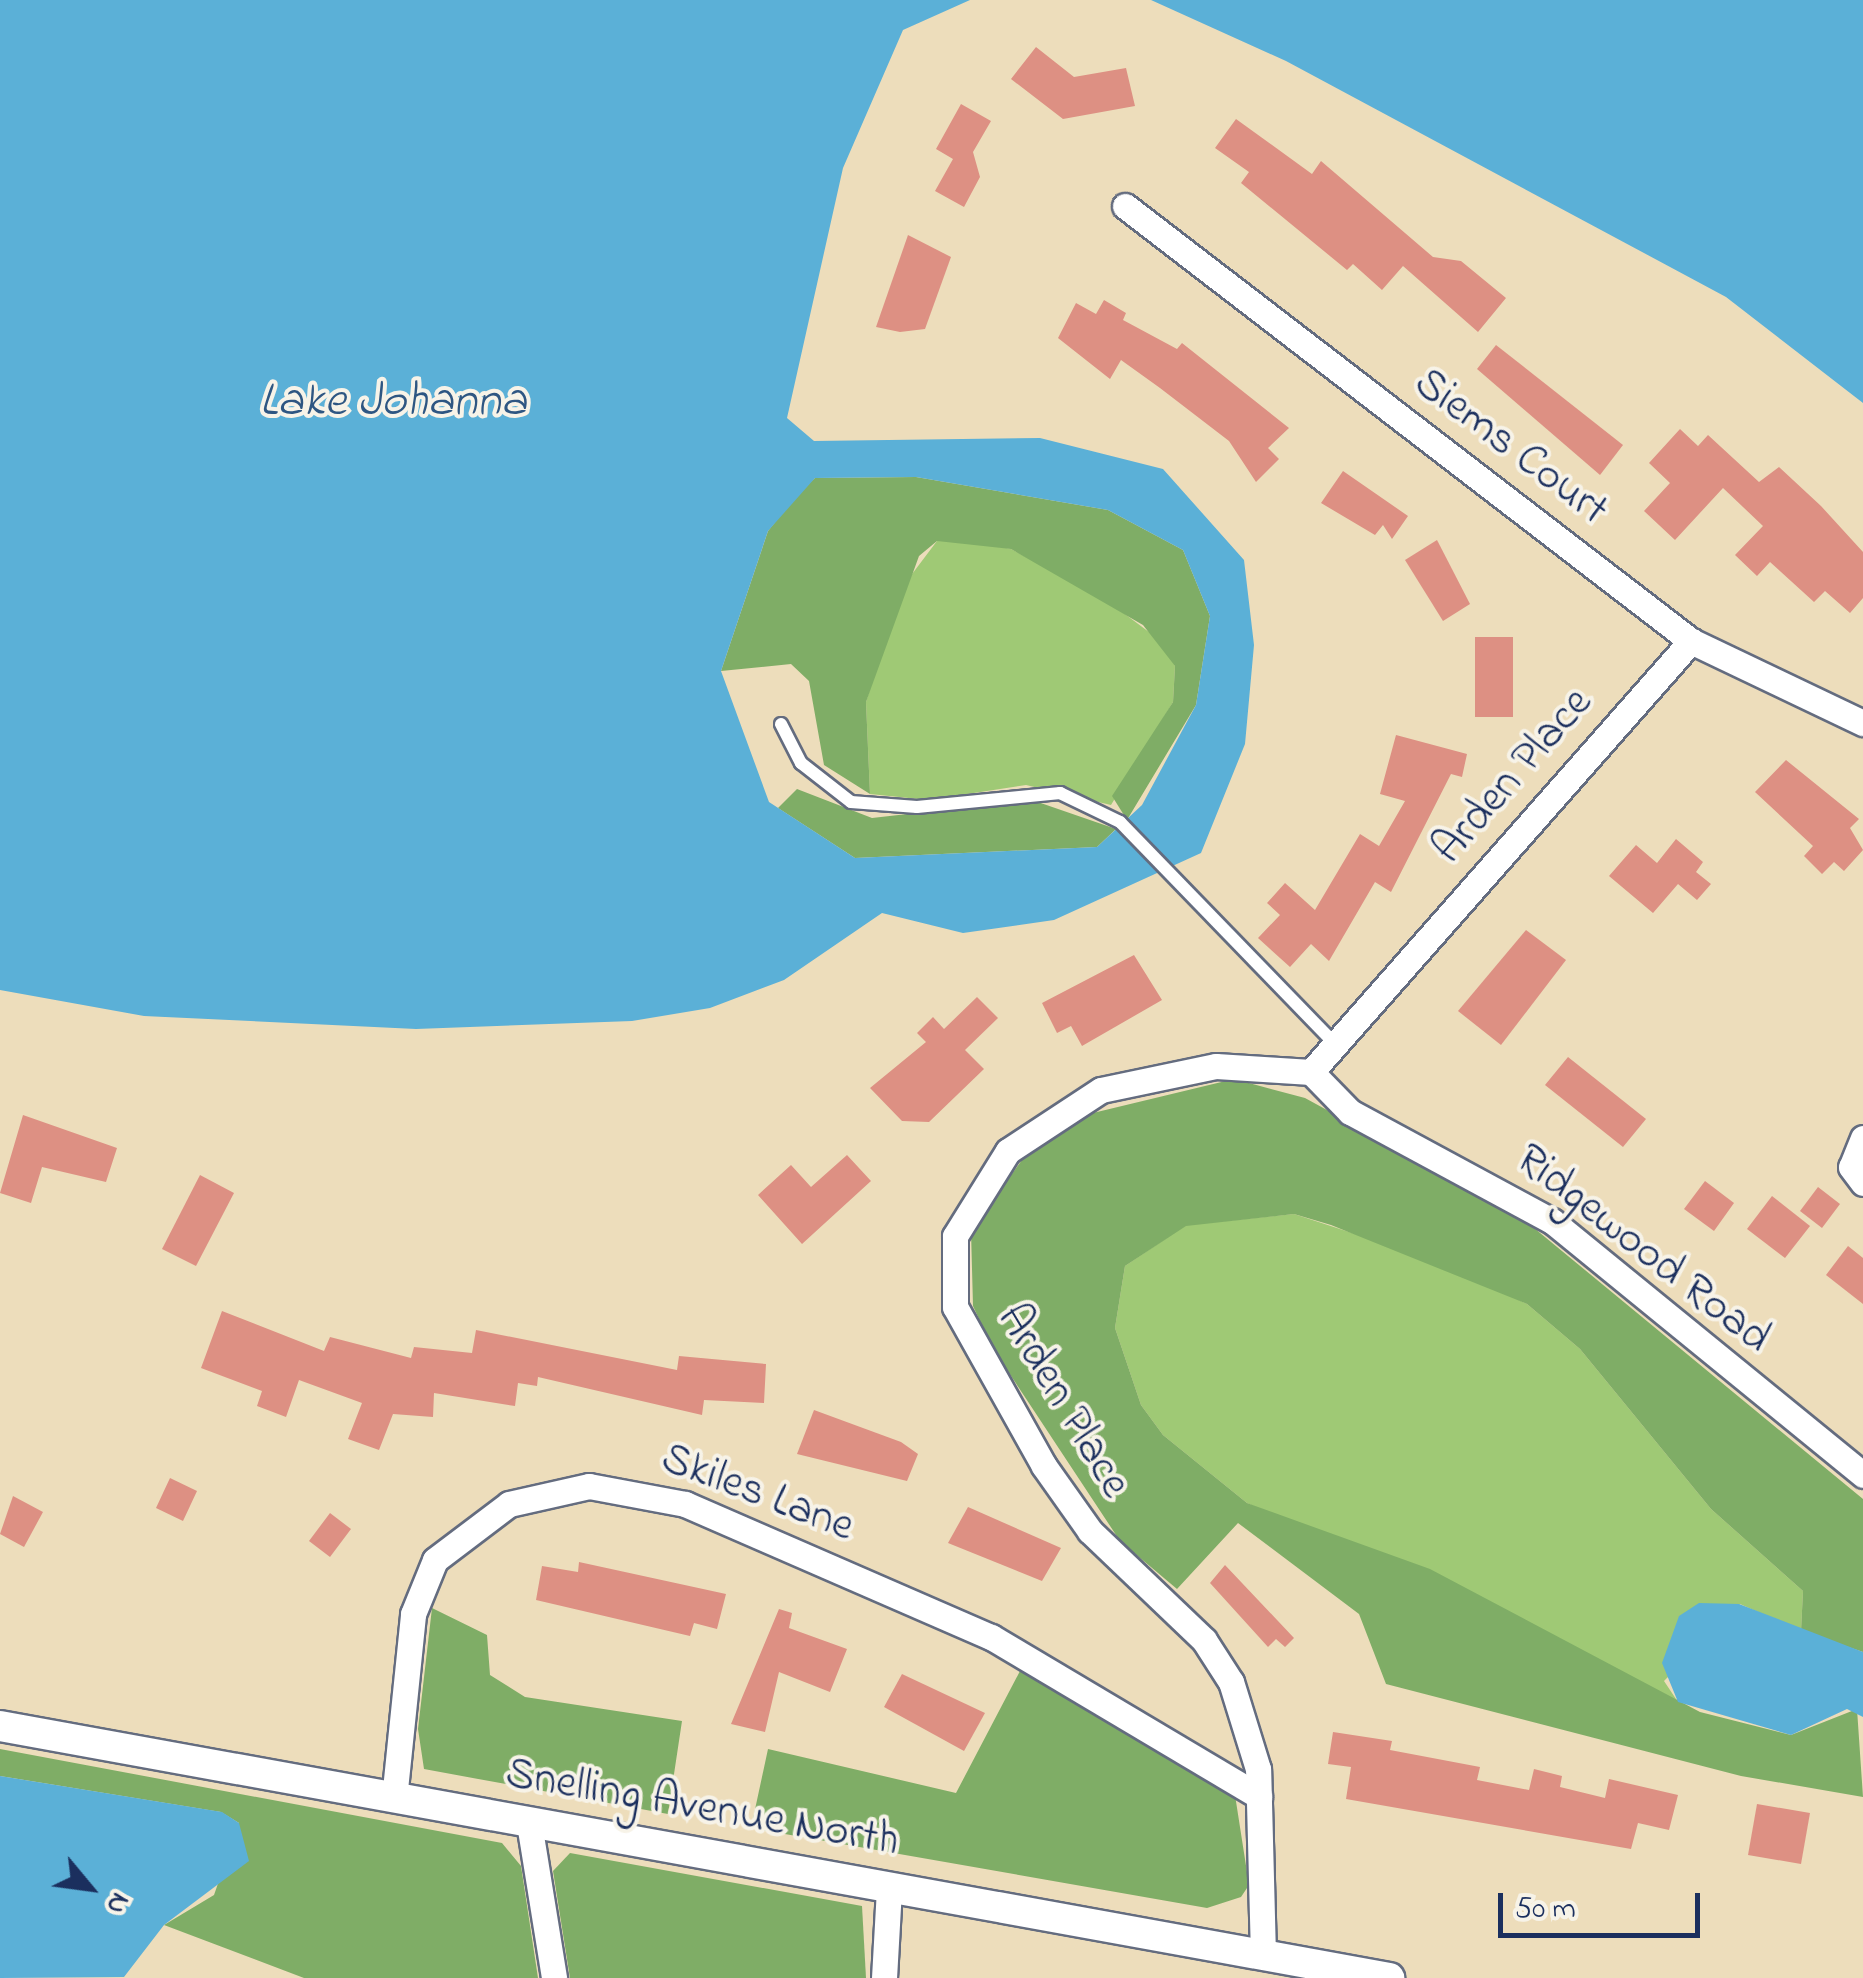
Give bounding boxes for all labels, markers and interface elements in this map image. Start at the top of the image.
street label: Siems Court [1402,358,1618,538]
water label: Lake Johanna [259,374,527,432]
street label: Arden Place [1423,678,1605,876]
street label: Ridgewood Road [1504,1134,1780,1366]
street label: Arden Place [983,1296,1141,1508]
street label: Skiles Lane [653,1433,861,1555]
street label: Snelling Avenue North [501,1748,903,1870]
north arrow [40,1838,140,1938]
scale bar [1503,1873,1706,1935]
text: N [94,1885,139,1921]
text: 50 m [1515,1888,1576,1932]

